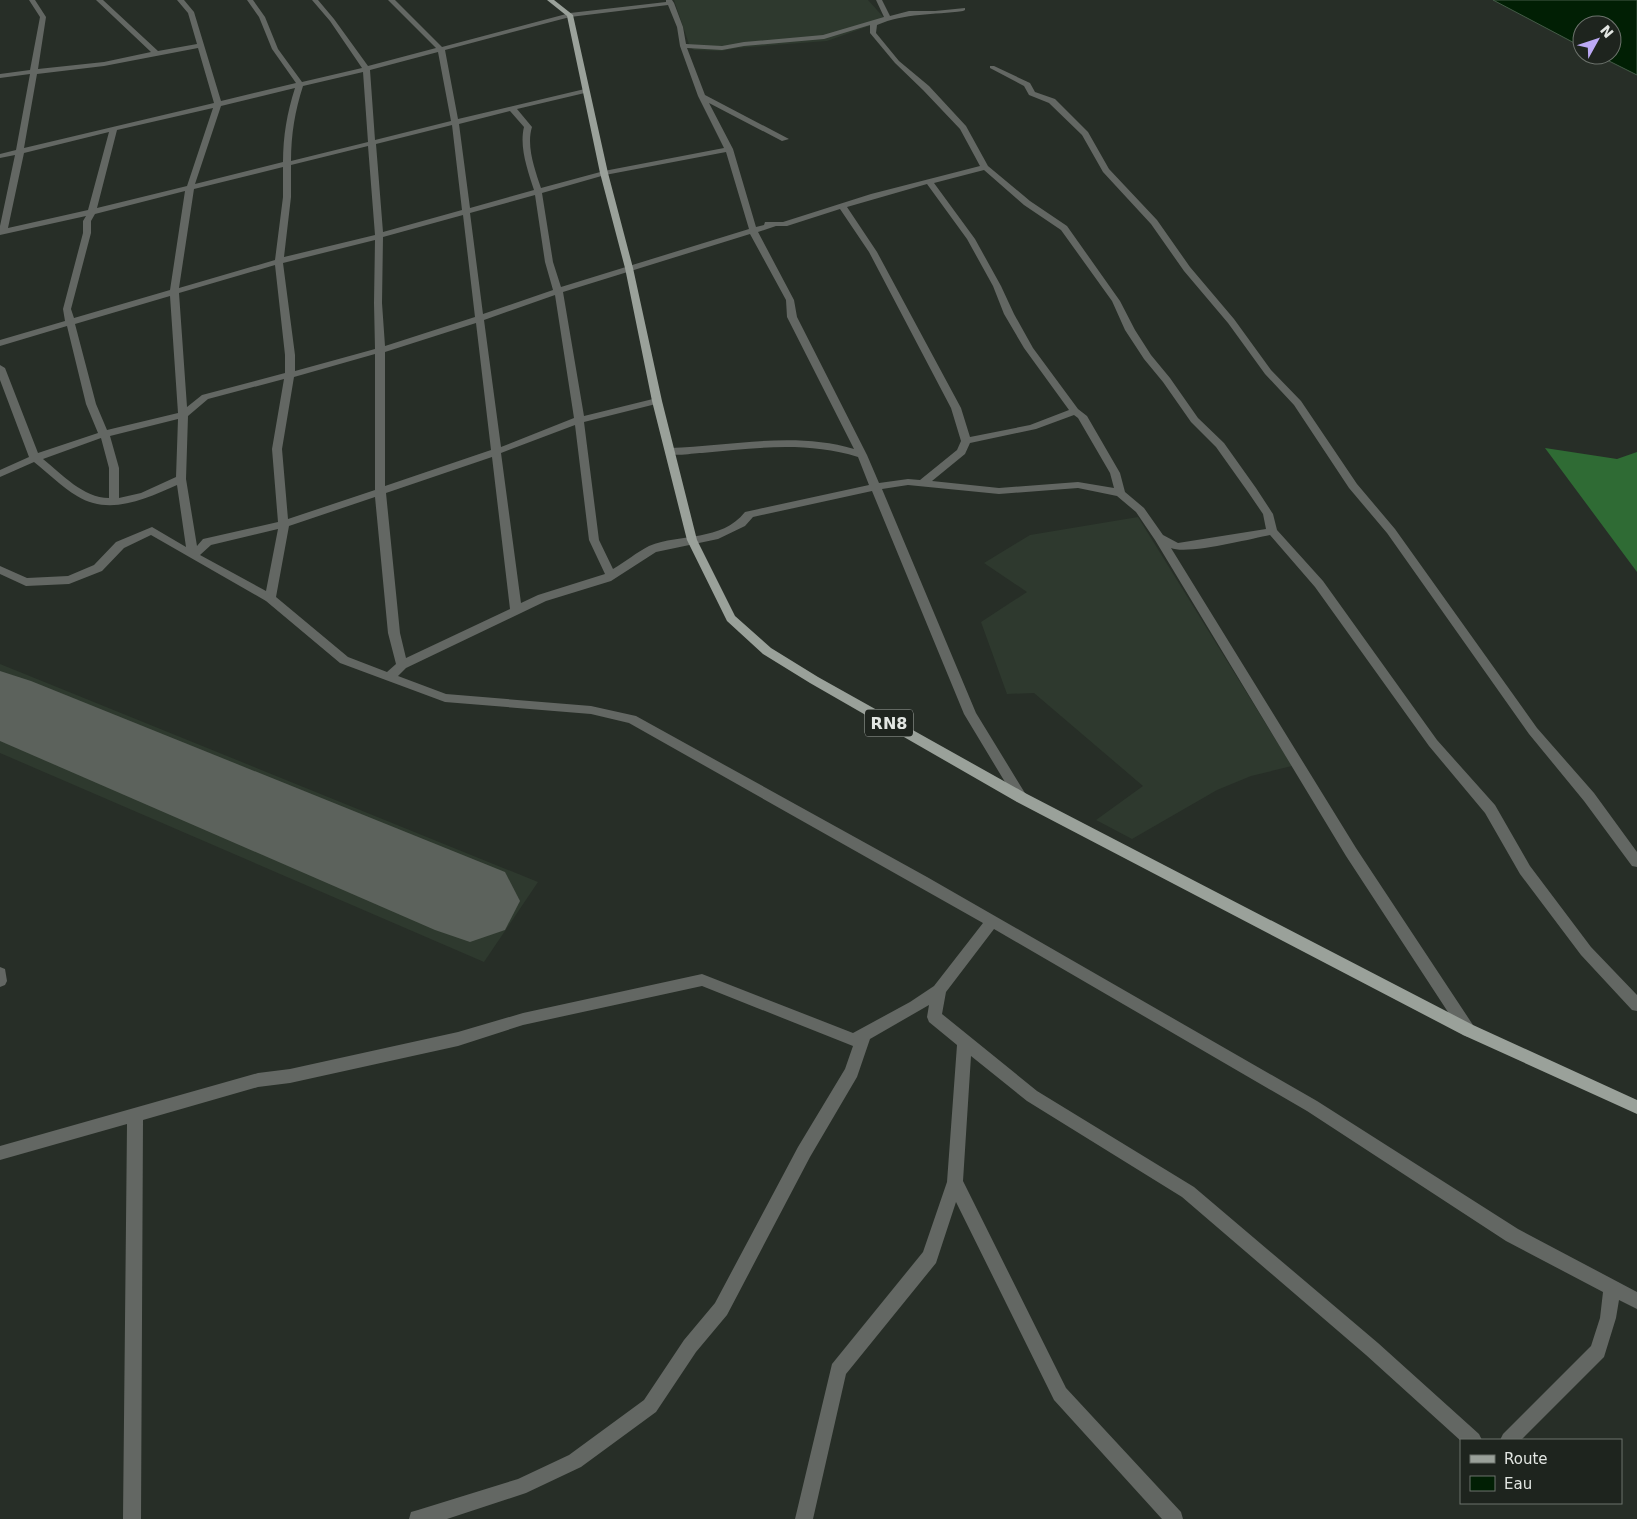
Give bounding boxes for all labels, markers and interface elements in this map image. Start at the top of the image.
north arrow [1572,15,1622,65]
text: N [1597,22,1617,41]
road number: RN8 [865,710,913,736]
legend [1460,1439,1622,1504]
text: Route [1504,1450,1548,1468]
text: Eau [1504,1475,1532,1493]

